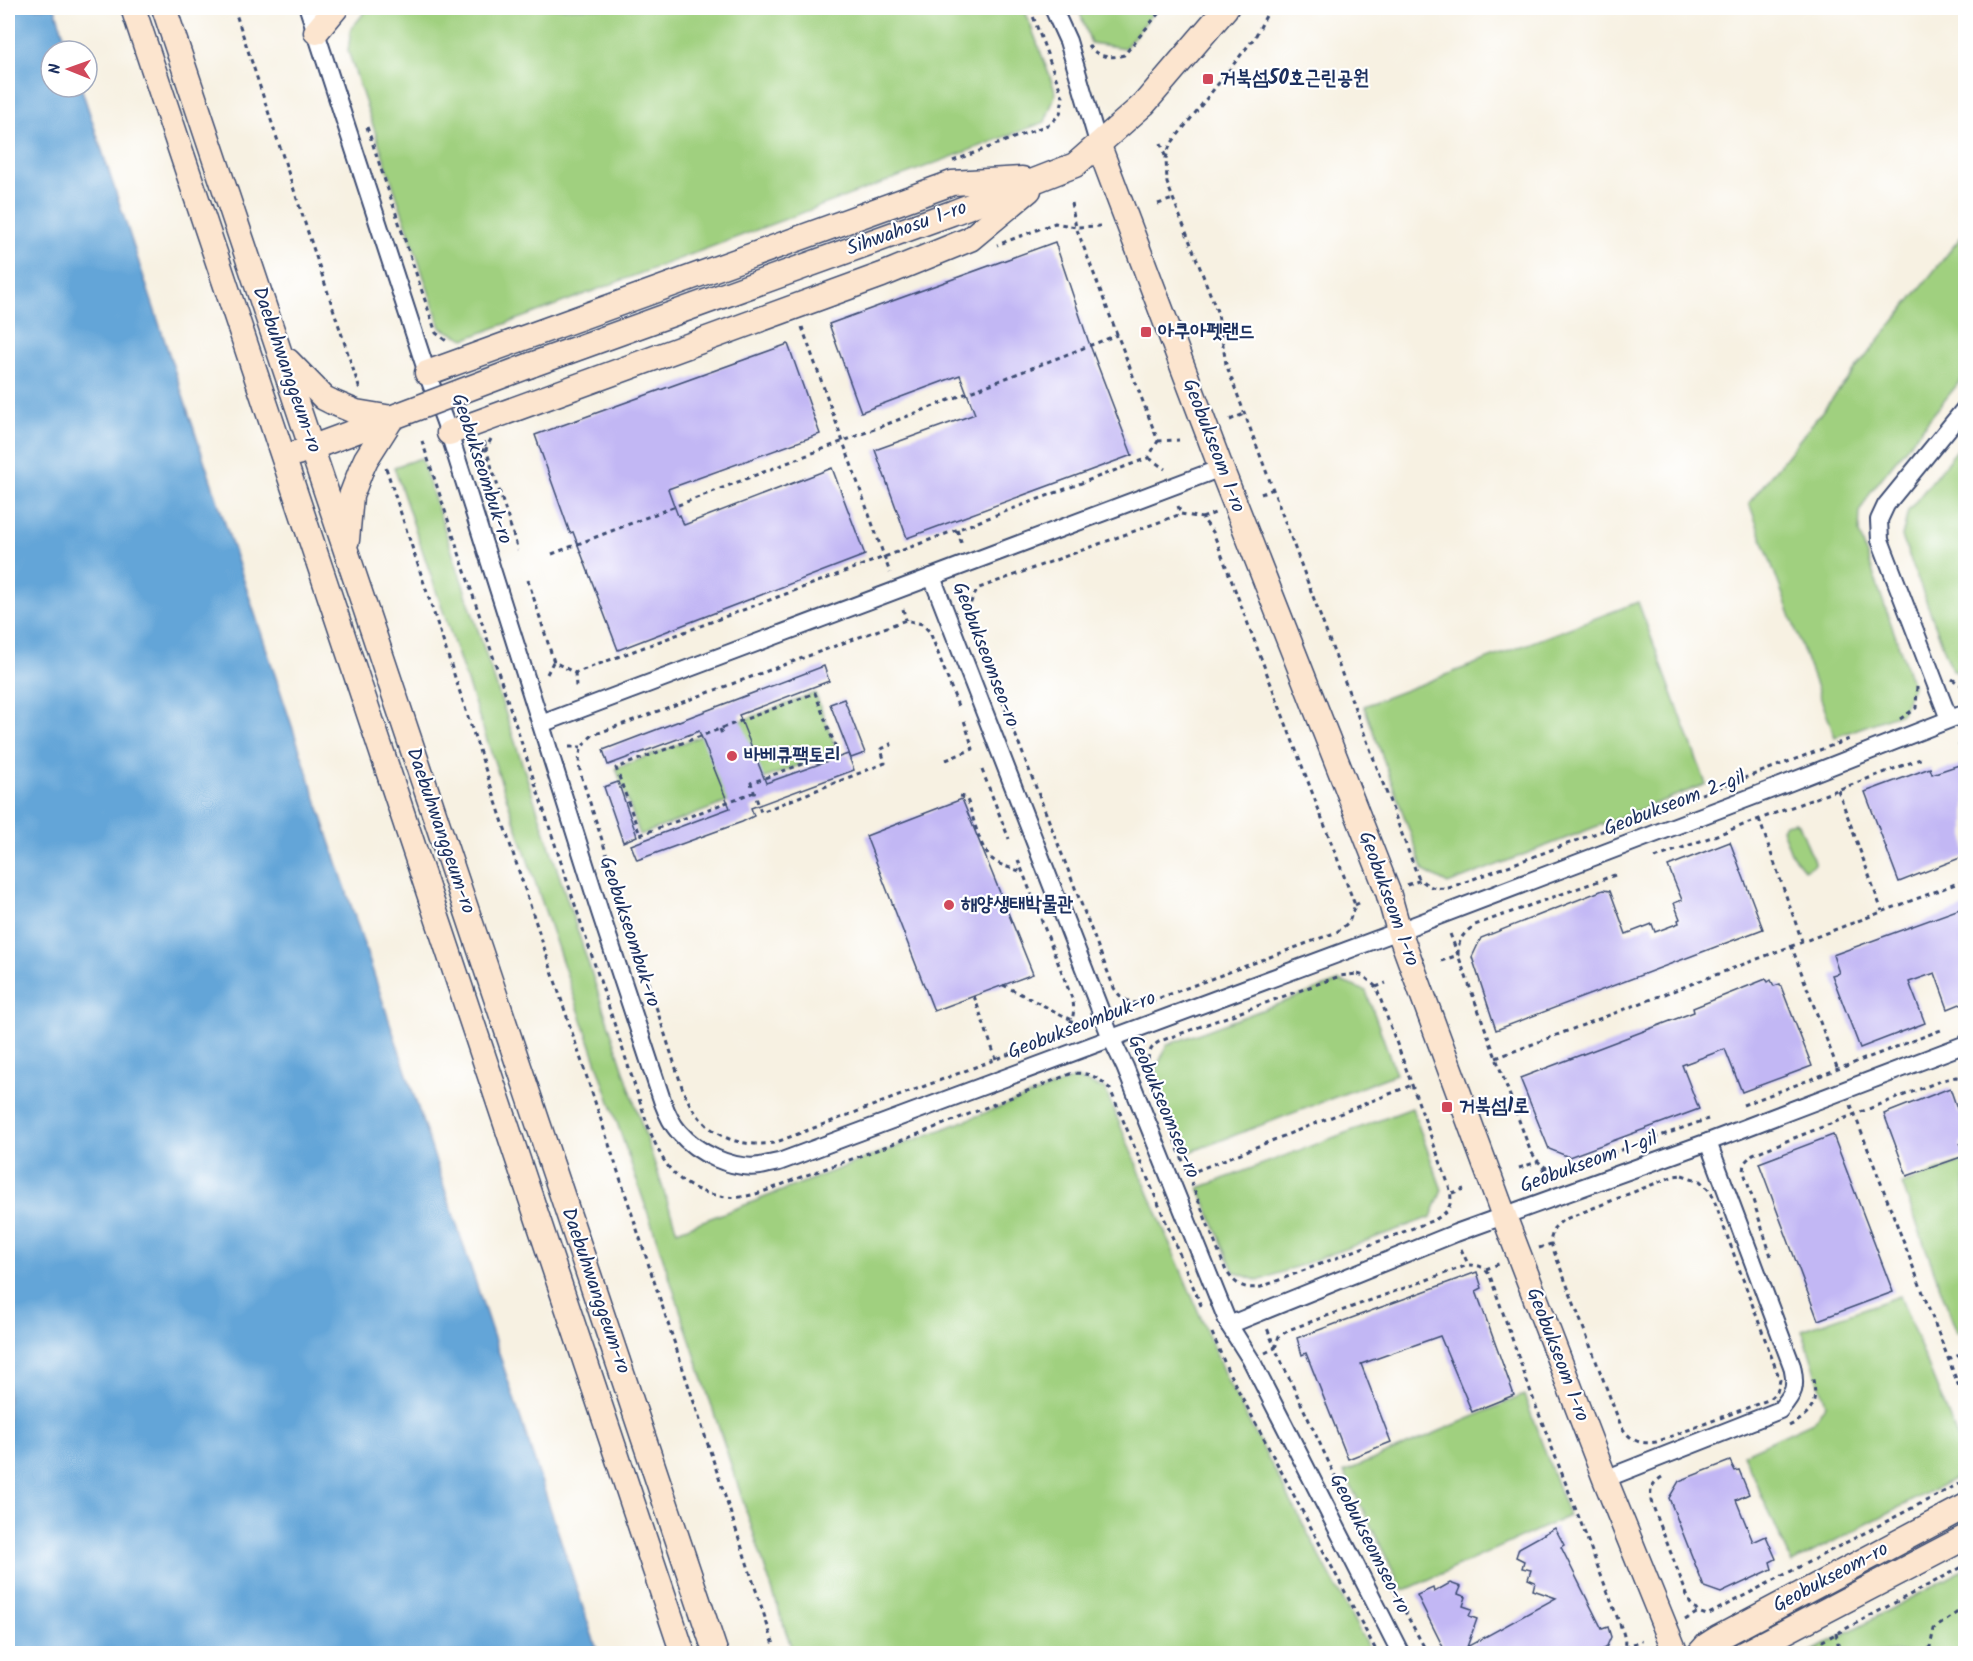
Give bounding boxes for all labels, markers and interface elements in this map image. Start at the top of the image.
north arrow [39,39,99,99]
text: N [43,63,68,74]
place label: 거북섬50호근린공원 [1220,63,1369,95]
marker: 거북섬50호근린공원 [1201,72,1215,86]
street label: Sihwahosu 1-ro [842,192,972,266]
street label: Daebuhwanggeum-ro [243,283,329,457]
place label: 아쿠아펫랜드 [1158,316,1255,348]
marker: 아쿠아펫랜드 [1139,325,1153,339]
street label: Geobukseom 1-ro [1173,374,1253,518]
street label: Geobukseombuk-ro [442,390,520,548]
street label: Geobukseomseo-ro [943,578,1027,732]
place label: 바베큐팩토리 [744,740,841,772]
street label: Daebuhwanggeum-ro [397,744,483,918]
marker: 바베큐팩토리 [725,749,739,763]
street label: Geobukseom 2-gil [1599,762,1751,846]
street label: Geobukseom 1-ro [1349,827,1427,971]
street label: Geobukseombuk-ro [590,853,668,1011]
place label: 해양생태박물관 [961,889,1074,921]
marker: 해양생태박물관 [942,898,956,912]
street label: Geobukseombuk-ro [1003,983,1161,1069]
street label: Geobukseomseo-ro [1118,1030,1208,1184]
place label: 거북섬1로 [1459,1091,1529,1123]
marker: 거북섬1로 [1440,1100,1454,1114]
street label: Geobukseom 1-gil [1515,1123,1663,1203]
street label: Daebuhwanggeum-ro [552,1204,638,1378]
street label: Geobukseom 1-ro [1517,1283,1597,1427]
street label: Geobukseomseo-ro [1320,1468,1418,1620]
street label: Geobukseom-ro [1767,1534,1895,1622]

